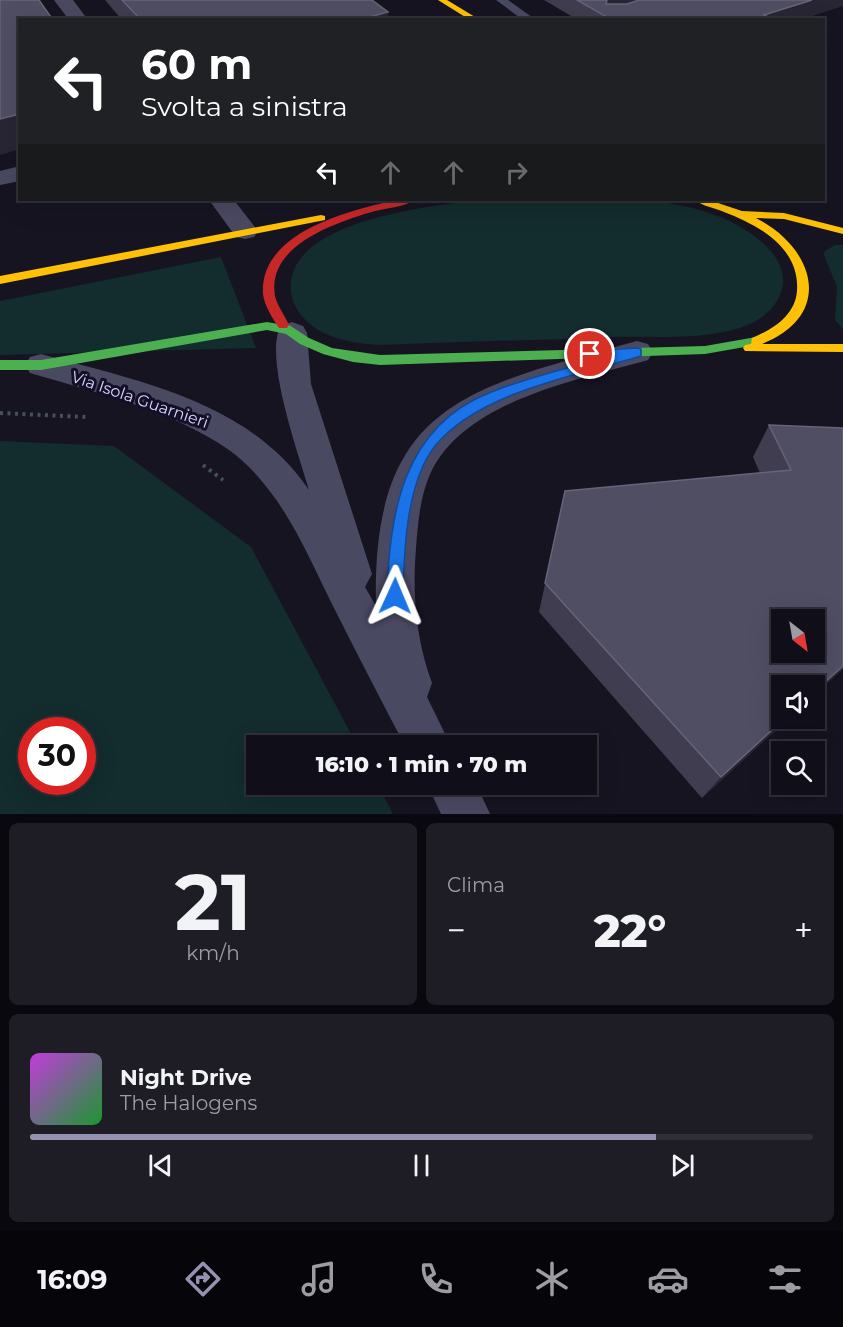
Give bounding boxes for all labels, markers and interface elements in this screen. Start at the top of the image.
text: 60 m [141,38,252,90]
icon: left [42,42,120,120]
text: Svolta a sinistra [141,90,348,123]
icon: left [311,156,344,189]
icon: ahead [374,156,407,189]
icon: ahead [437,156,470,189]
icon: right [500,156,533,189]
pin [564,328,615,379]
icon: arrive [573,337,606,370]
street label: Via Isola Guarnieri [69,367,211,432]
position arrow [363,564,427,628]
north arrow [771,609,825,663]
map controls [771,609,825,795]
button: sound [771,675,825,729]
speed limit sign: 30 [18,717,96,795]
button: search [771,741,825,795]
text: 16:10 · 1 min · 70 m [316,751,527,778]
text: 21 [175,854,251,950]
text: Clima [447,873,505,897]
text: 22° [594,903,666,958]
text: − [447,910,466,950]
text: + [794,910,813,950]
text: km/h [186,941,240,965]
text: Night Drive [120,1064,252,1091]
text: The Halogens [120,1091,257,1115]
icon: previous [144,1149,177,1182]
icon: pause [405,1149,438,1182]
icon: next [666,1149,699,1182]
icon: directions [182,1258,224,1300]
icon: music [298,1258,340,1300]
icon: phone [415,1258,457,1300]
icon: climate [531,1258,573,1300]
icon: car [647,1258,689,1300]
icon: filters [764,1258,806,1300]
text: 16:09 [37,1263,108,1296]

